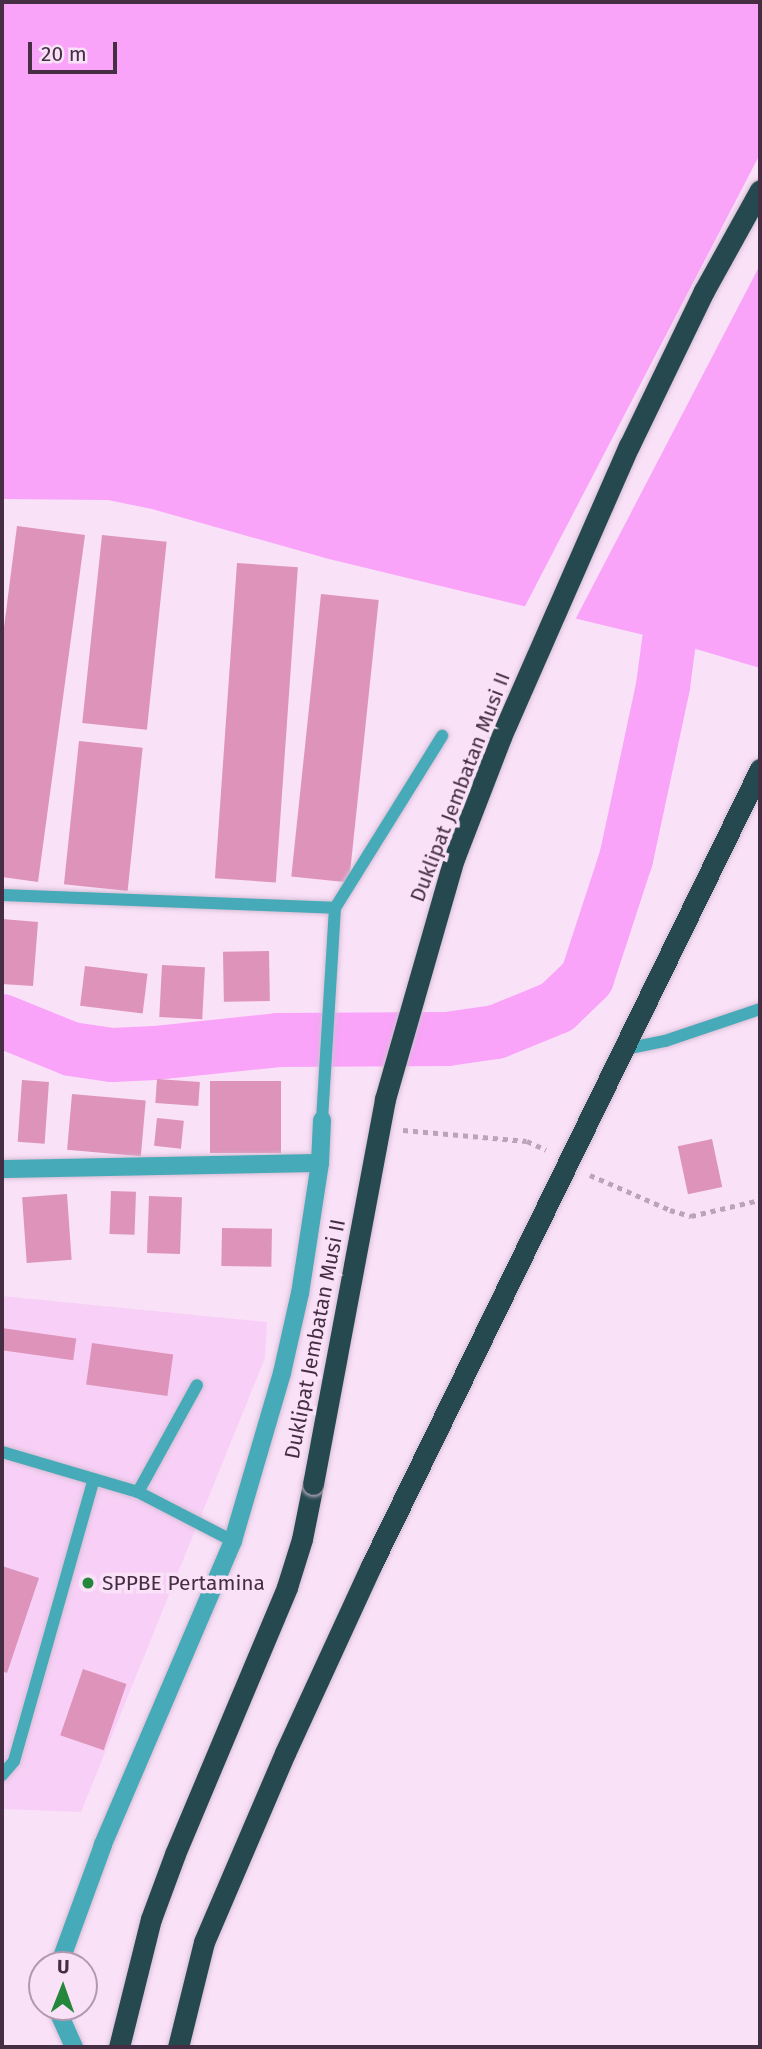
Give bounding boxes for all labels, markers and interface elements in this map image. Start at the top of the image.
scale bar [32,28,121,72]
text: 20 m [41,41,87,67]
street label: Duklipat Jembatan Musi II [405,669,515,905]
street label: Duklipat Jembatan Musi II [279,1217,351,1461]
place label: SPPBE Pertamina [102,1570,265,1596]
marker: SPPBE Pertamina [80,1575,96,1591]
north arrow [28,1951,98,2021]
text: U [57,1955,70,1978]

